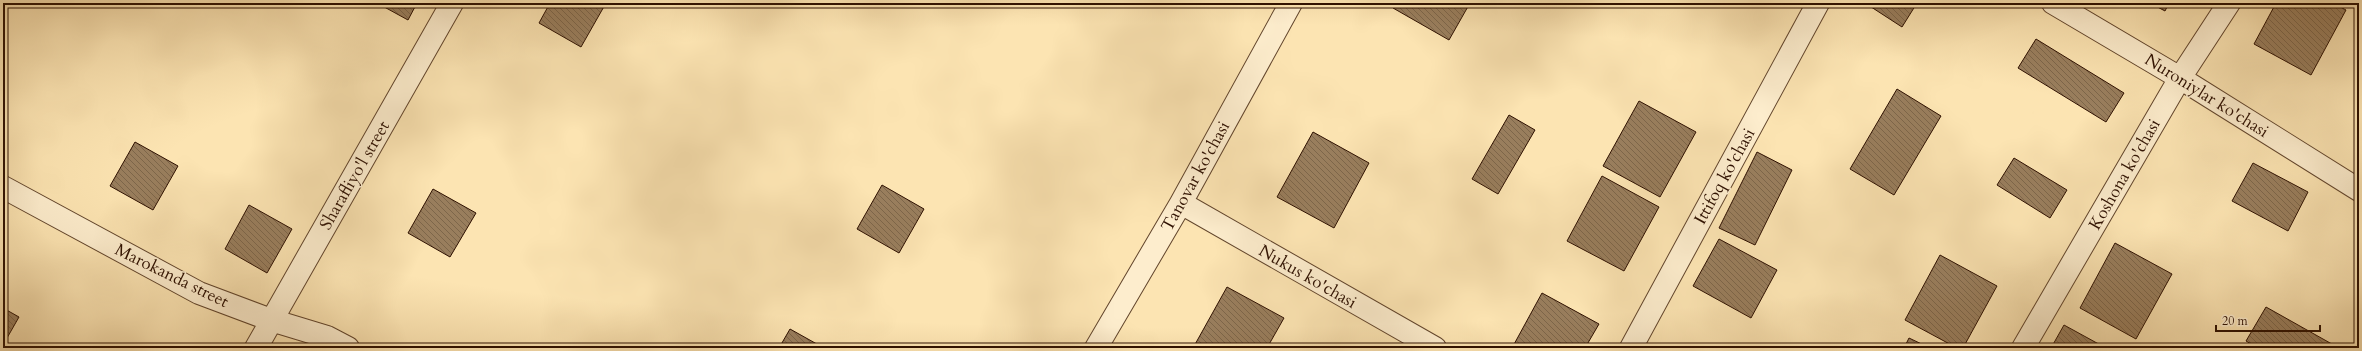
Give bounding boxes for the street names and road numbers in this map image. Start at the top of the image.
street label: Nuroniylar ko'chasi [2140,48,2273,143]
street label: Koshona ko'chasi [2083,114,2166,234]
street label: Sharafliyo'l street [314,116,395,234]
street label: Tanovar ko'chasi [1156,117,1235,235]
street label: Ittifoq ko'chasi [1689,124,1760,228]
street label: Marokanda street [111,238,233,313]
street label: Nukus ko'chasi [1255,239,1361,314]

